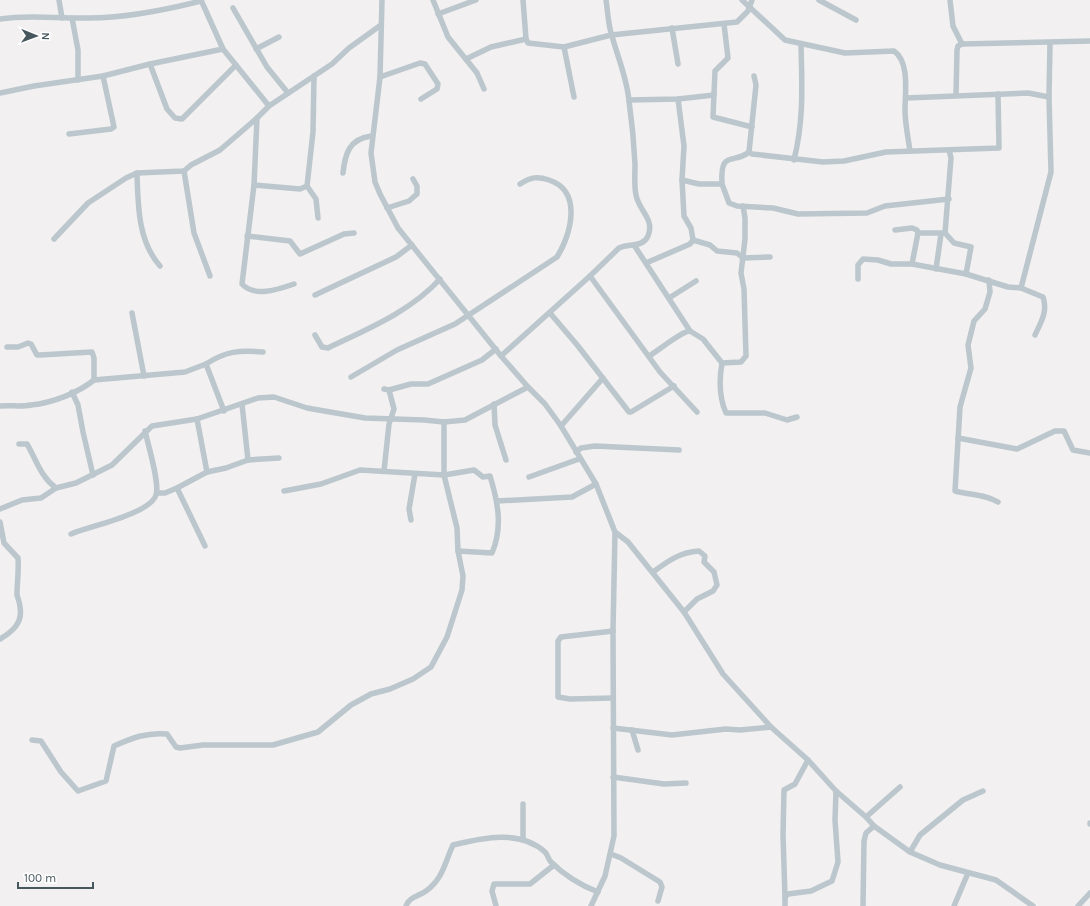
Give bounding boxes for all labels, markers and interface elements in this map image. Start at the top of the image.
north arrow [16,16,56,56]
text: N [39,32,52,40]
scale bar [18,864,93,890]
text: 100 m [24,871,56,885]

